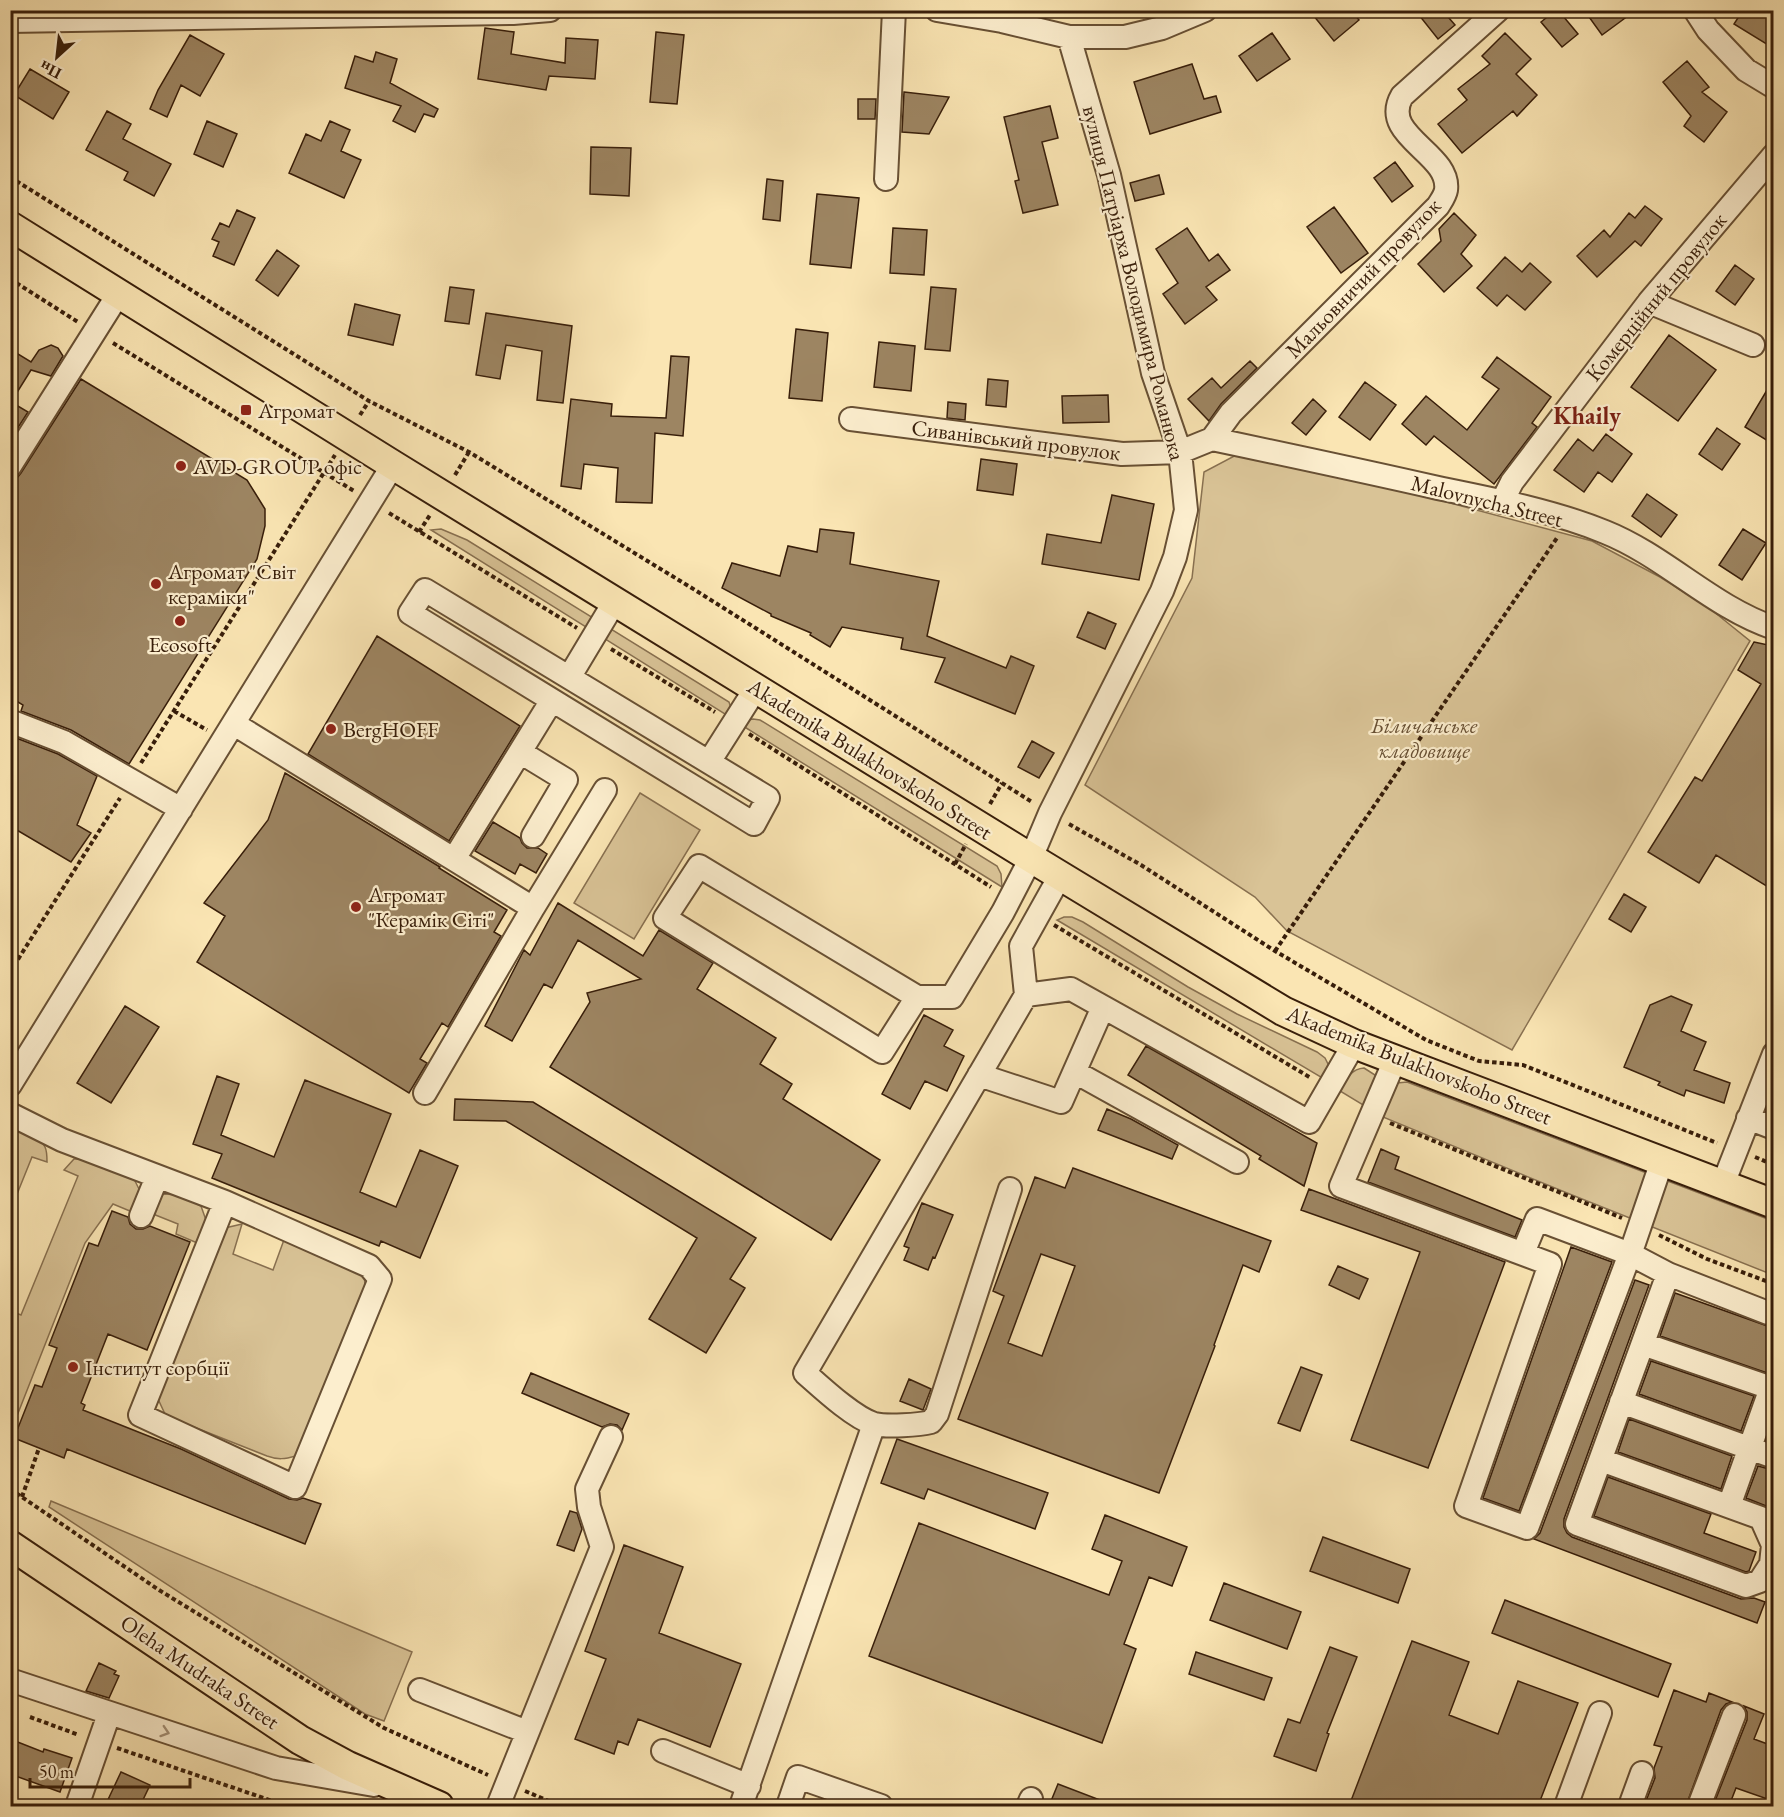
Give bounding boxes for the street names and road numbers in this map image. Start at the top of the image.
street label: вулиця Патріарха Володимира Романюка [1076,102,1192,464]
street label: Мальовничий провулок [1279,191,1447,364]
street label: Комерційний провулок [1579,206,1733,387]
street label: Сиванівський провулок [910,413,1123,467]
street label: Malovnycha Street [1408,468,1566,534]
street label: Akademika Bulakhovskoho Street [741,671,998,846]
street label: Akademika Bulakhovskoho Street [1281,998,1556,1132]
street label: Oleha Mudraka Street [115,1608,285,1736]

